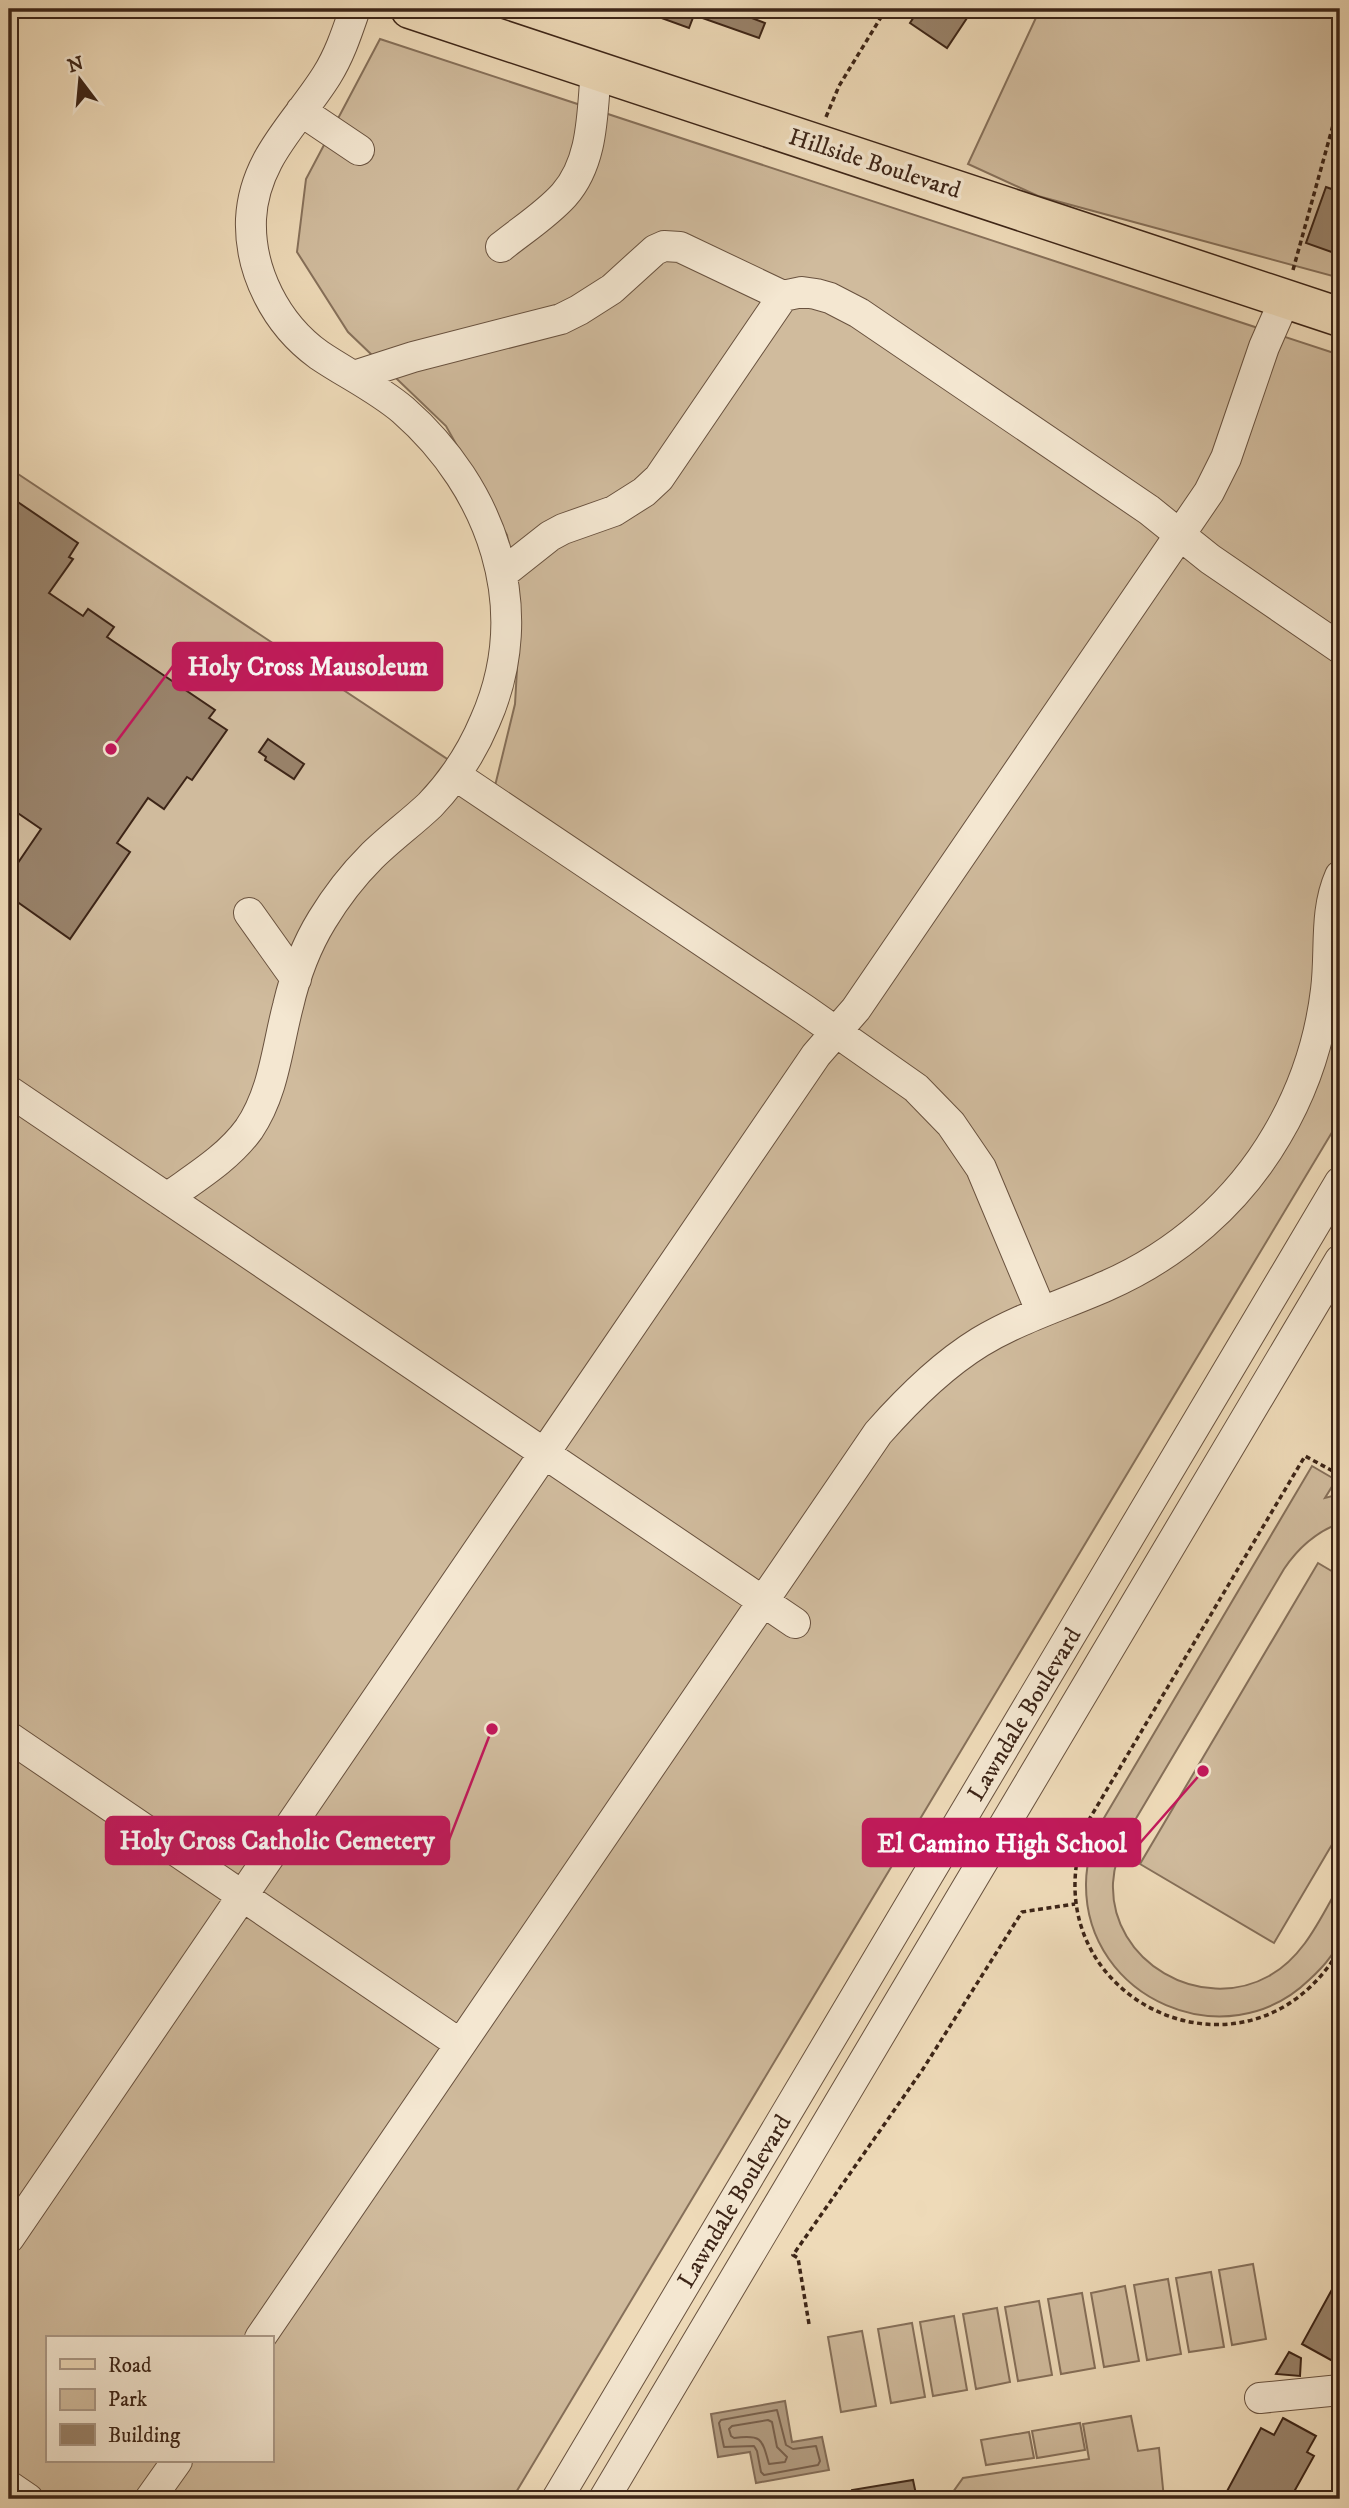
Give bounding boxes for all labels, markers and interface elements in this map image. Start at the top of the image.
north arrow [46,46,116,116]
text: N [65,52,87,78]
street label: Hillside Boulevard [785,122,965,206]
callout: Holy Cross Mausoleum [173,643,442,690]
text: Holy Cross Mausoleum [188,651,429,684]
street label: Lawndale Boulevard [961,1622,1088,1807]
callout: Holy Cross Catholic Cemetery [106,1817,449,1864]
callout: El Camino High School [863,1819,1140,1866]
text: Holy Cross Catholic Cemetery [119,1825,435,1858]
text: El Camino High School [877,1828,1128,1861]
street label: Lawndale Boulevard [671,2109,798,2294]
legend [46,2336,273,2462]
text: Road [108,2353,152,2379]
text: Park [108,2387,148,2413]
text: Building [108,2423,181,2449]

